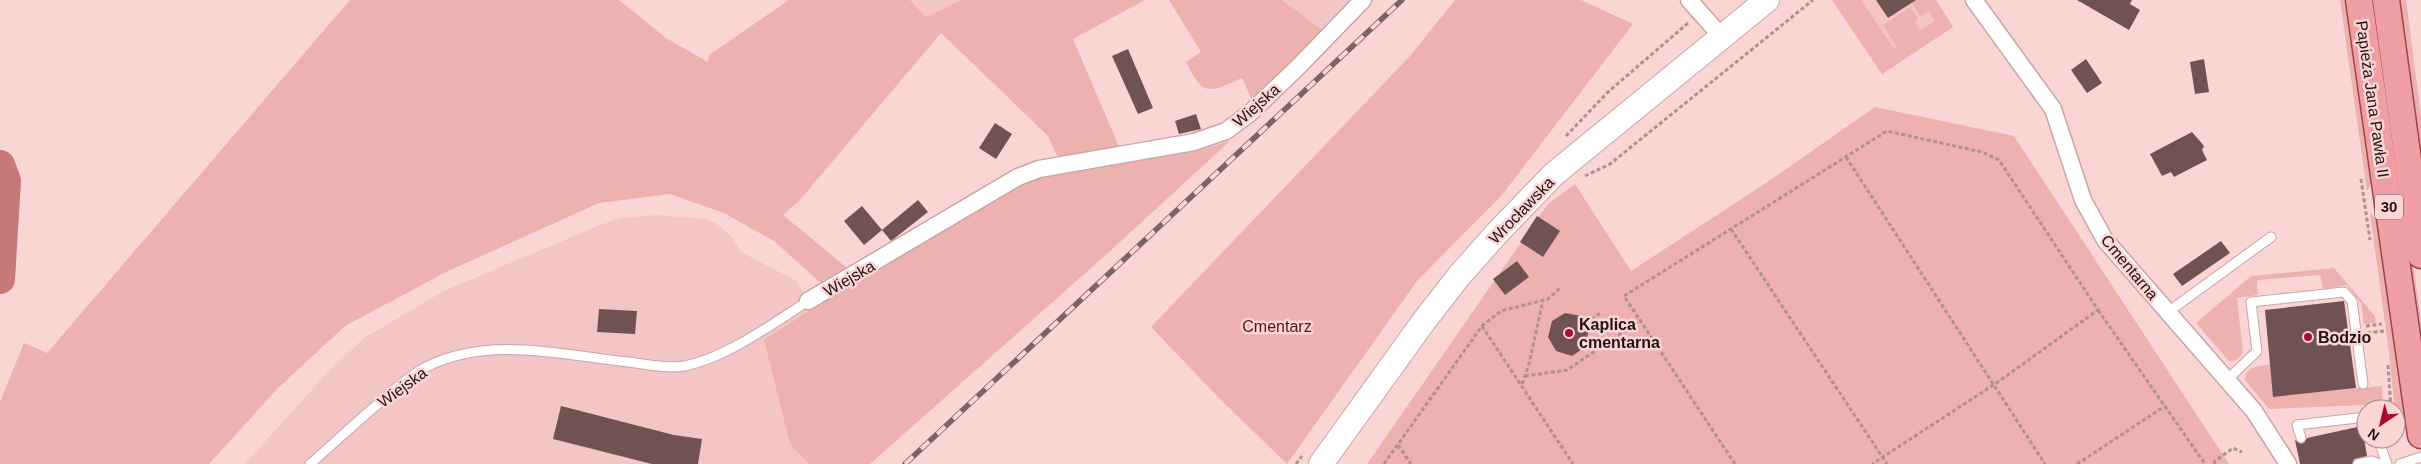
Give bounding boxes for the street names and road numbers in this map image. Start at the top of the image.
street label: Papieża Jana Pawła II [2353,19,2392,179]
street label: Wiejska [1230,81,1283,130]
street label: Wrocławska [1485,173,1557,247]
road number: 30 [2375,194,2403,220]
street label: Cmentarna [2098,232,2162,303]
street label: Wiejska [821,257,878,300]
street label: Wiejska [375,364,430,411]

